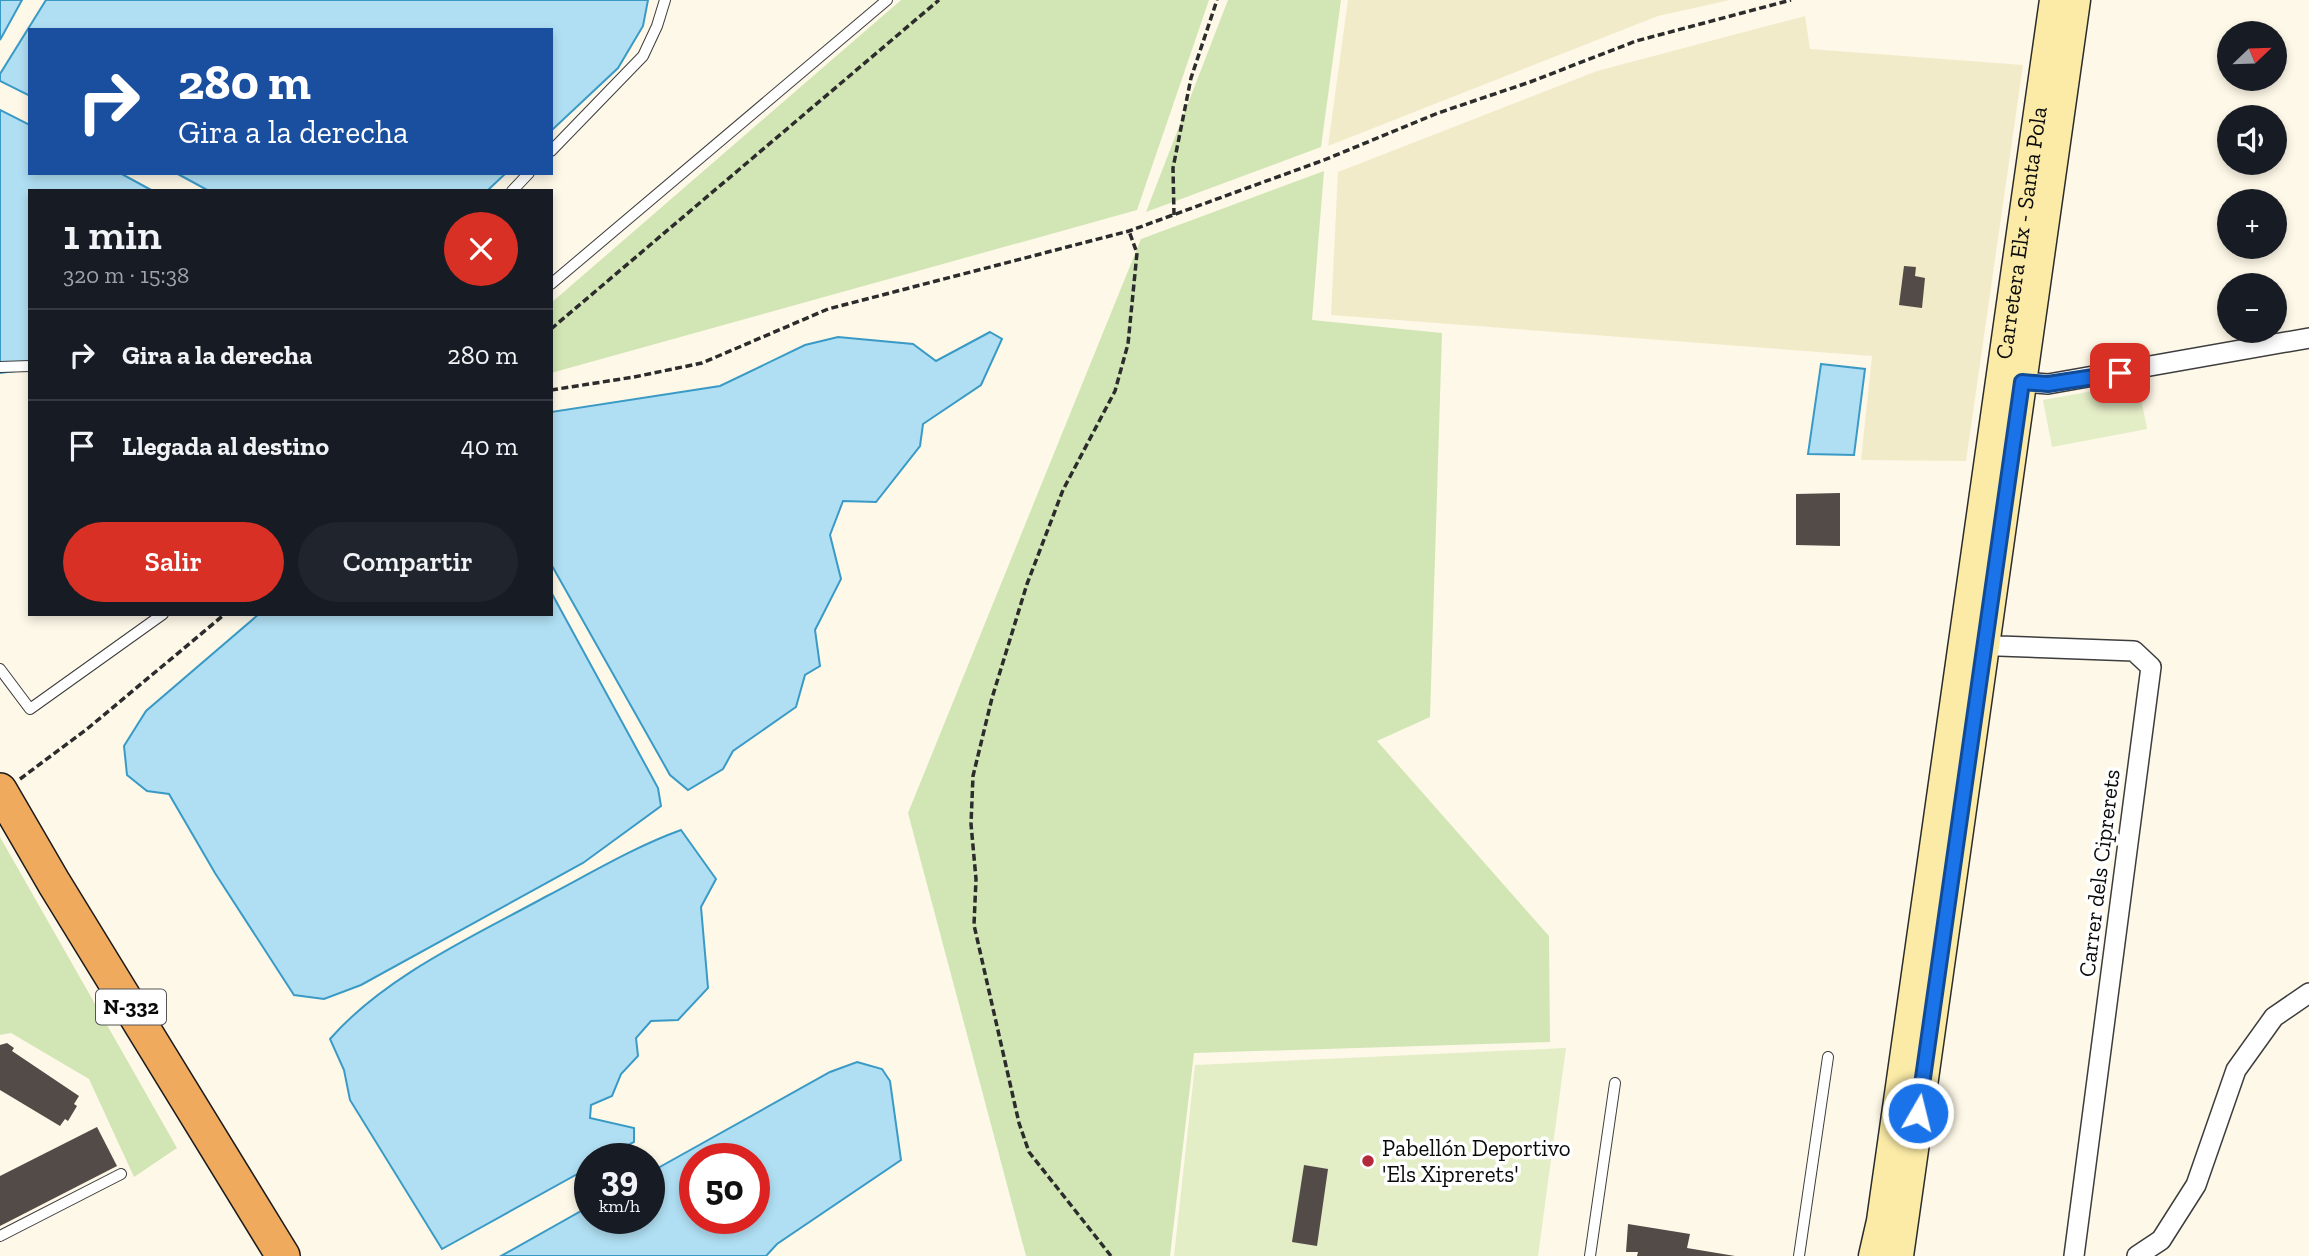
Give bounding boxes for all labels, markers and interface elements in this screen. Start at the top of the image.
north arrow [2217,21,2287,91]
map controls [2217,21,2287,343]
text: 280 m [178,53,311,112]
icon: right [63,56,154,147]
street label: Carretera Elx - Santa Pola [1989,105,2053,361]
button: sound [2217,105,2287,175]
text: Gira a la derecha [178,113,408,151]
button: + [2217,189,2287,259]
text: 1 min [63,209,162,260]
button: close [444,212,518,286]
text: 320 m · 15:38 [63,261,189,289]
button: − [2217,273,2287,343]
icon: right [63,336,101,374]
text: Gira a la derecha [122,339,312,371]
text: 280 m [447,339,518,371]
pin [2090,343,2150,403]
icon: arrive [2101,354,2139,392]
icon: arrive [63,427,101,465]
text: Llegada al destino [122,430,329,462]
text: 40 m [461,430,518,462]
button: Salir [63,522,284,602]
button: Compartir [298,522,518,602]
street label: Carrer dels Ciprerets [2072,768,2126,978]
road number: N-332 [96,990,166,1024]
position arrow [1881,1076,1955,1150]
place label: Pabellón Deportivo 'Els Xiprerets' [1382,1134,1571,1188]
speed limit sign: 50 [679,1143,770,1234]
marker: Pabellón Deportivo 'Els Xiprerets' [1360,1153,1376,1169]
text: 39 [601,1158,638,1200]
text: km/h [599,1195,640,1217]

